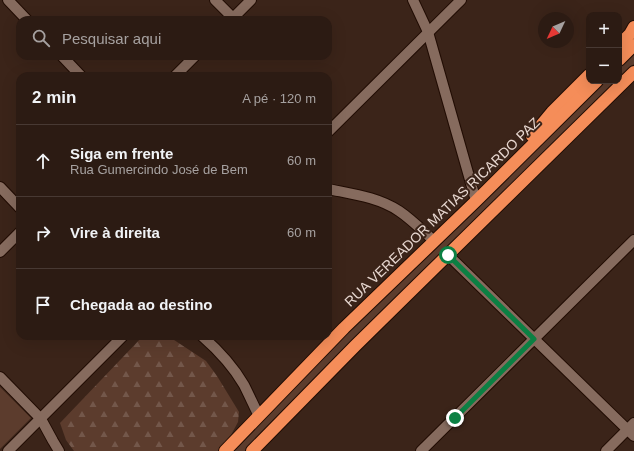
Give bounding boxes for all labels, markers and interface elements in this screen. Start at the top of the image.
north arrow [538,12,574,48]
map controls [586,12,622,84]
button: + [586,12,622,48]
search box [16,16,332,60]
icon: search [30,27,52,49]
text: Pesquisar aqui [62,30,161,47]
button: − [586,48,622,84]
text: 2 min [32,88,76,107]
text: A pé · 120 m [242,91,316,106]
street label: RUA VEREADOR MATIAS RICARDO PAZ [341,114,543,310]
text: Siga em frente [70,145,173,162]
icon: ahead [32,150,54,172]
text: 60 m [287,153,316,168]
text: Rua Gumercindo José de Bem [70,162,248,177]
icon: right [32,222,54,244]
text: Vire à direita [70,224,160,241]
text: 60 m [287,225,316,240]
route start [439,246,457,264]
icon: arrive [32,294,54,316]
text: Chegada ao destino [70,296,213,313]
route end [446,409,464,427]

